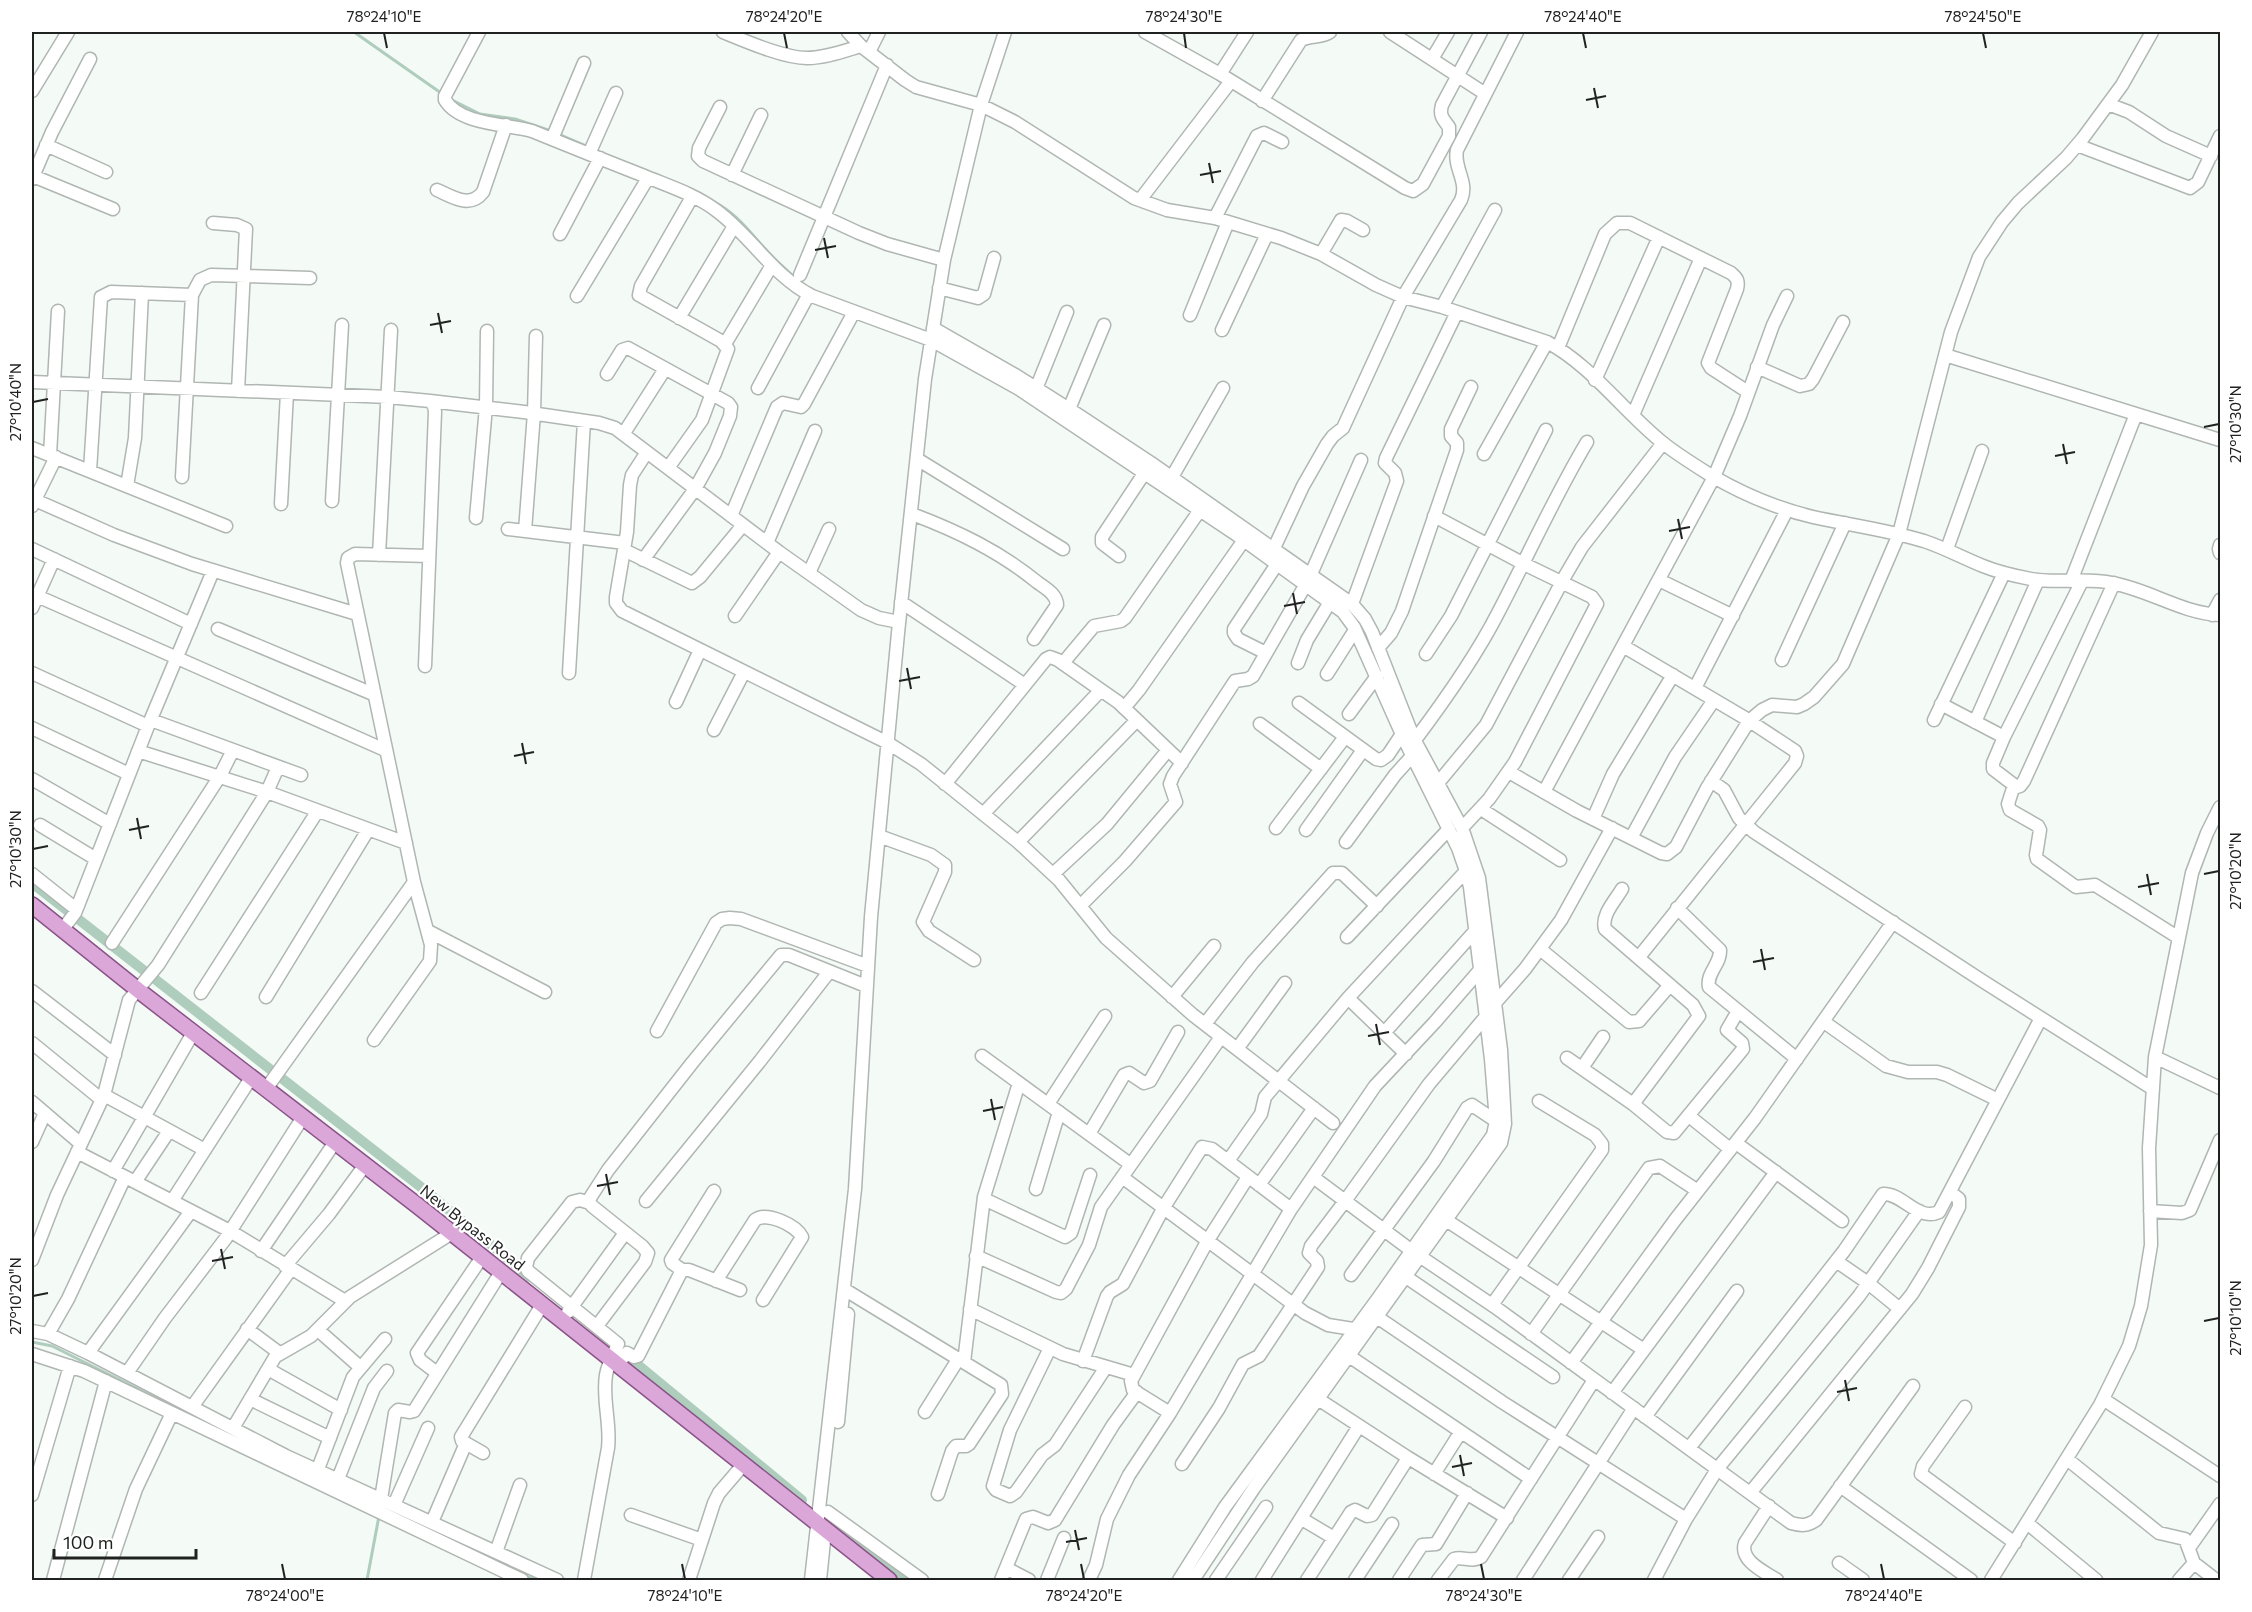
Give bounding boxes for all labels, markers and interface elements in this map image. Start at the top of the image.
text: 78°24'10"E [347,7,421,25]
text: 78°24'20"E [746,7,822,25]
text: 78°24'30"E [1146,7,1223,25]
text: 78°24'40"E [1544,7,1622,25]
text: 78°24'50"E [1945,7,2022,25]
text: 27°10'40"N [6,363,24,441]
text: 27°10'30"N [2226,385,2244,463]
text: 27°10'30"N [6,810,24,888]
text: 27°10'20"N [2226,832,2244,910]
street label: New Bypass Road [417,1180,529,1274]
text: 27°10'20"N [6,1257,24,1335]
text: 27°10'10"N [2226,1280,2244,1356]
scale bar [54,1522,196,1560]
text: 100 m [63,1531,113,1553]
text: 78°24'00"E [246,1586,324,1604]
text: 78°24'10"E [648,1586,722,1604]
text: 78°24'20"E [1046,1586,1122,1604]
text: 78°24'30"E [1446,1586,1523,1604]
text: 78°24'40"E [1845,1586,1923,1604]

